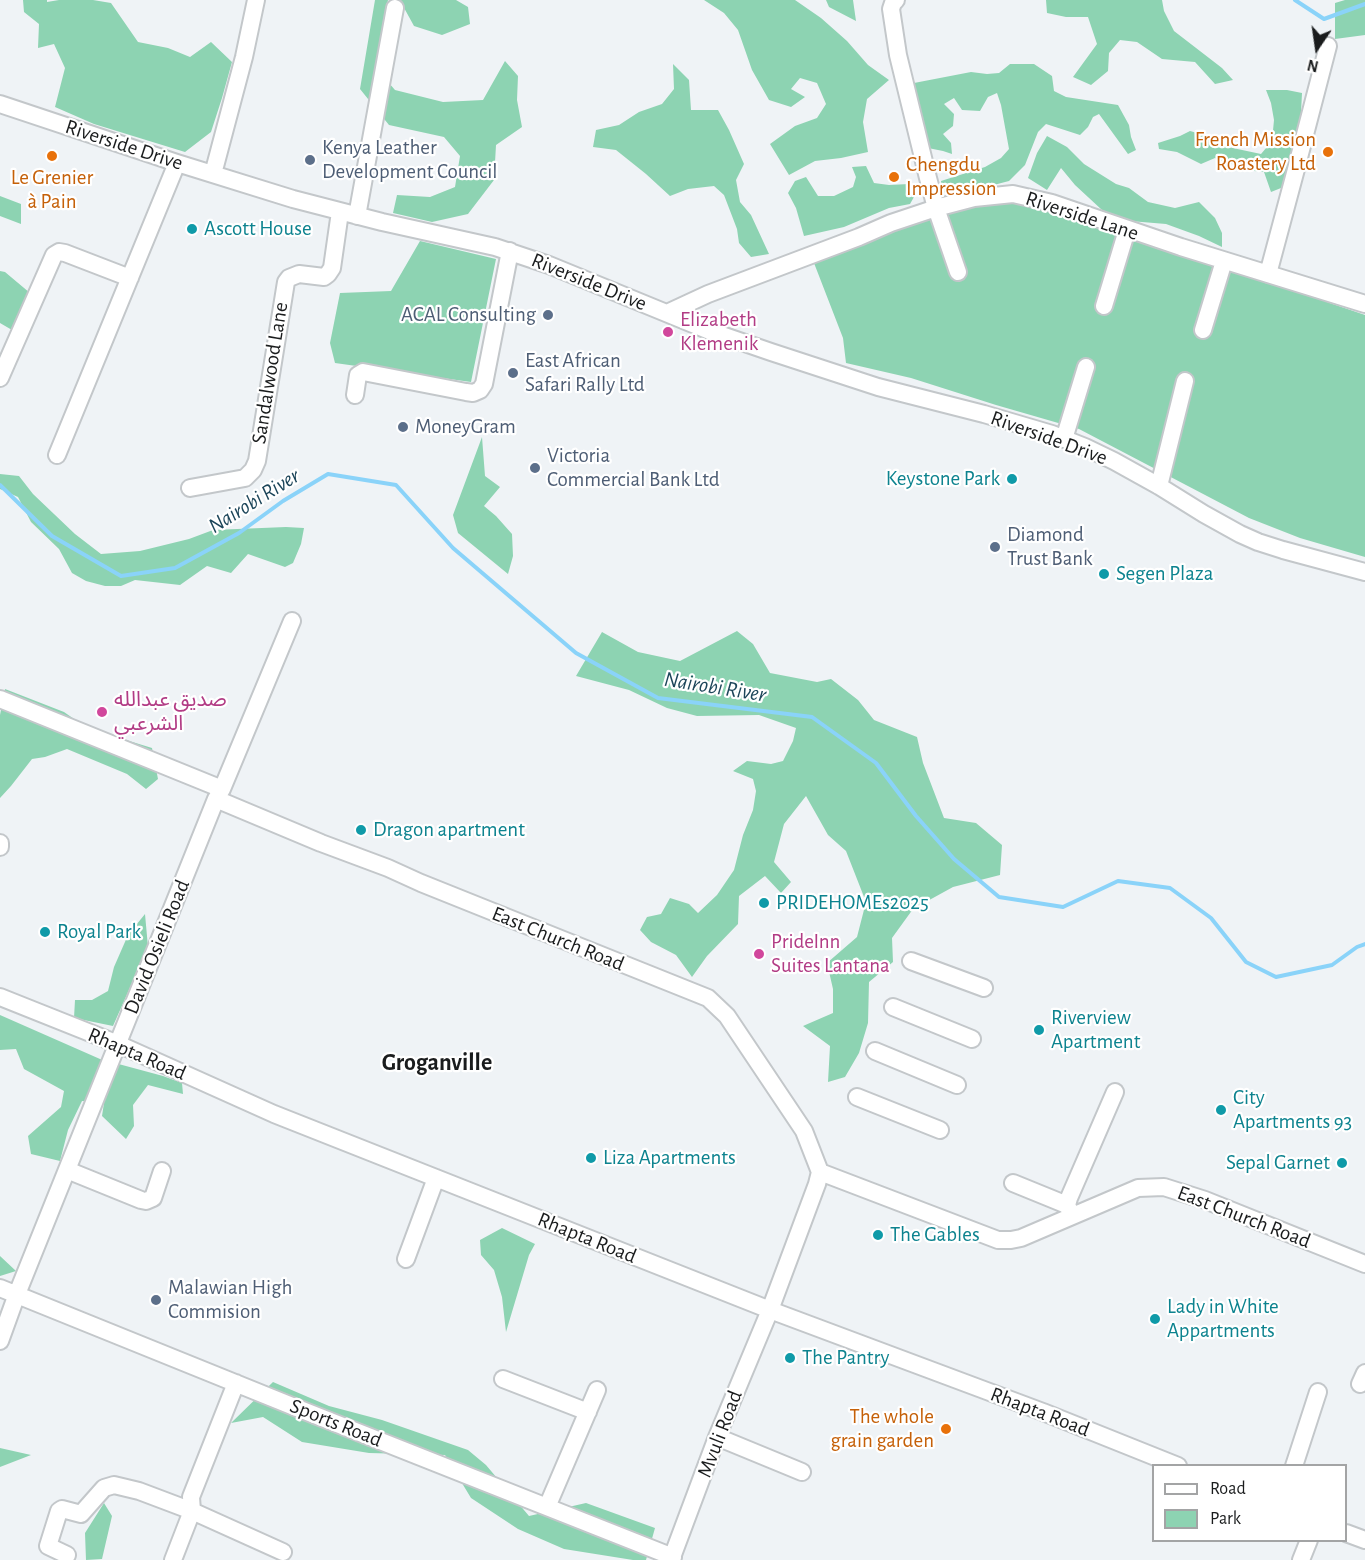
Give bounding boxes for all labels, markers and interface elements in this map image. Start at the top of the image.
north arrow [1287,18,1347,78]
text: N [1306,56,1320,75]
street label: Riverside Drive [62,114,186,176]
place label: French Mission Roastery Ltd [1195,127,1316,177]
place label: Kenya Leather Development Council [322,135,497,185]
marker: French Mission Roastery Ltd [1321,145,1335,159]
marker: Le Grenier à Pain [45,149,59,163]
place label: Chengdu Impression [906,152,997,202]
marker: Kenya Leather Development Council [303,153,317,167]
place label: Le Grenier à Pain [11,165,93,215]
marker: Chengdu Impression [887,170,901,184]
street label: Riverside Lane [1022,186,1142,246]
place label: Ascott House [204,216,312,242]
marker: Ascott House [185,222,199,236]
street label: Riverside Drive [528,247,650,317]
street label: Sandalwood Lane [246,300,294,446]
place label: ACAL Consulting [401,302,536,328]
place label: Elizabeth Klemenik [680,307,758,357]
marker: ACAL Consulting [541,308,555,322]
marker: Elizabeth Klemenik [661,325,675,339]
place label: East African Safari Rally Ltd [525,348,645,398]
marker: East African Safari Rally Ltd [506,366,520,380]
street label: Riverside Drive [987,405,1111,471]
place label: MoneyGram [415,414,516,440]
marker: MoneyGram [396,420,410,434]
place label: Victoria Commercial Bank Ltd [547,443,720,493]
marker: Victoria Commercial Bank Ltd [528,461,542,475]
water label: Nairobi River [203,463,305,539]
place label: Keystone Park [886,466,1000,492]
marker: Keystone Park [1005,472,1019,486]
place label: Diamond Trust Bank [1007,522,1093,572]
marker: Diamond Trust Bank [988,540,1002,554]
place label: Segen Plaza [1116,561,1213,587]
marker: Segen Plaza [1097,567,1111,581]
water label: Nairobi River [662,666,768,708]
place label: صديق عبدالله الشرعبي [114,687,227,737]
marker: صديق عبدالله الشرعبي [95,705,109,719]
place label: Dragon apartment [373,817,525,843]
marker: Dragon apartment [354,823,368,837]
street label: David Osieli Road [119,876,195,1018]
place label: PRIDEHOMEs2025 [776,890,929,916]
marker: PRIDEHOMEs2025 [757,896,771,910]
street label: East Church Road [488,901,628,977]
place label: Royal Park [57,919,141,945]
marker: Royal Park [38,925,52,939]
place label: PrideInn Suites Lantana [771,929,890,979]
marker: PrideInn Suites Lantana [752,947,766,961]
place label: Riverview Apartment [1051,1005,1140,1055]
street label: Rhapta Road [84,1022,190,1086]
marker: Riverview Apartment [1032,1023,1046,1037]
district label: Groganville [382,1049,492,1077]
place label: City Apartments 93 [1233,1085,1352,1135]
marker: City Apartments 93 [1214,1103,1228,1117]
place label: Liza Apartments [603,1145,736,1171]
place label: Sepal Garnet [1226,1150,1330,1176]
marker: Liza Apartments [584,1151,598,1165]
marker: Sepal Garnet [1335,1156,1349,1170]
street label: East Church Road [1174,1180,1314,1254]
street label: Rhapta Road [534,1207,640,1269]
place label: The Gables [890,1222,980,1248]
marker: The Gables [871,1228,885,1242]
place label: Malawian High Commision [168,1275,292,1325]
marker: Malawian High Commision [149,1293,163,1307]
place label: Lady in White Appartments [1167,1294,1279,1344]
marker: Lady in White Appartments [1148,1312,1162,1326]
place label: The Pantry [802,1345,890,1371]
marker: The Pantry [783,1351,797,1365]
street label: Rhapta Road [987,1382,1093,1442]
street label: Mvuli Road [692,1387,748,1481]
street label: Sports Road [286,1393,386,1453]
place label: The whole grain garden [831,1404,934,1454]
marker: The whole grain garden [939,1422,953,1436]
legend [1152,1464,1347,1542]
text: Road [1210,1480,1246,1498]
text: Park [1210,1510,1241,1528]

